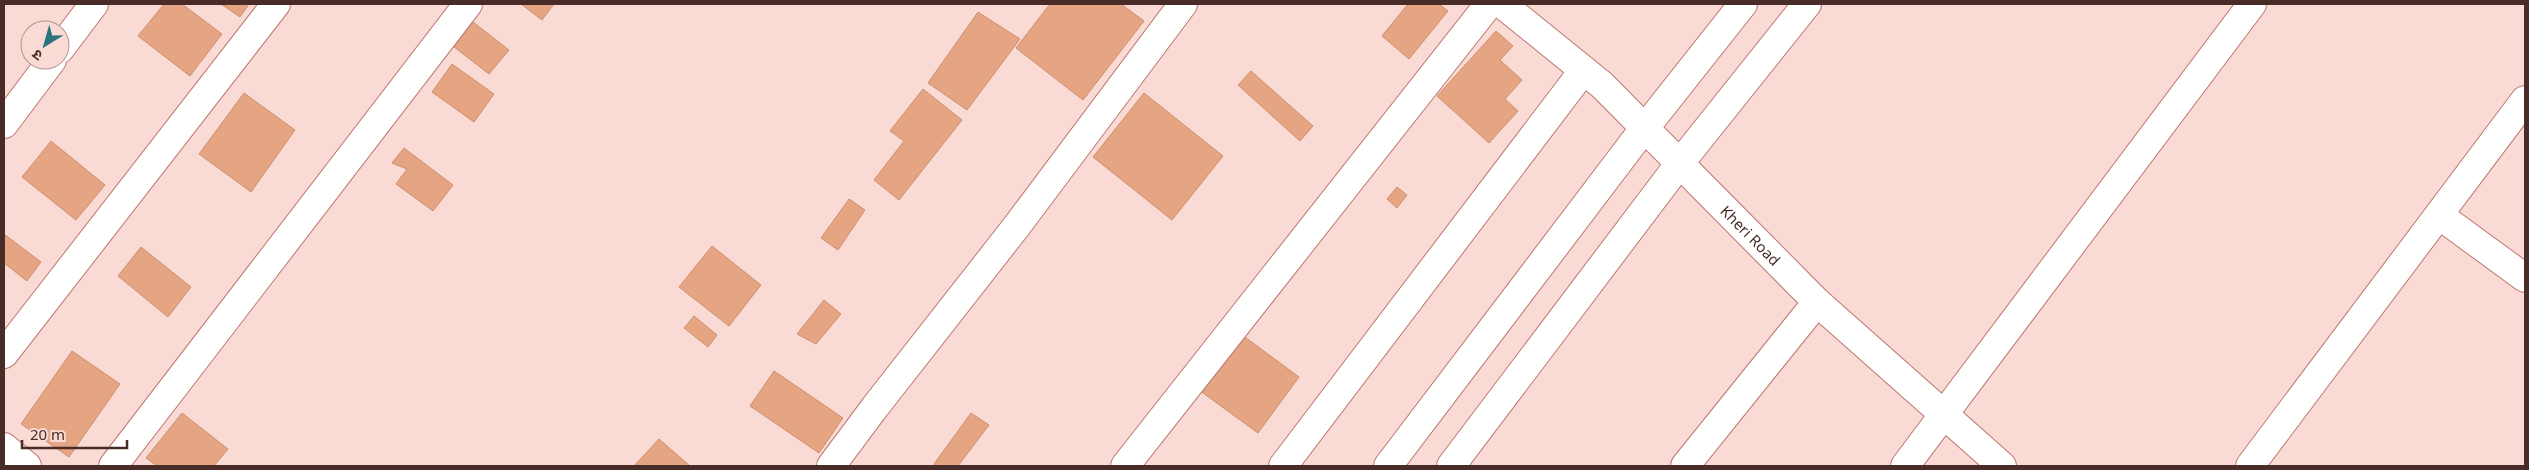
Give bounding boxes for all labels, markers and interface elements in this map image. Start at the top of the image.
north arrow [20,20,70,70]
text: उ [27,45,46,66]
street label: Kheri Road [1716,201,1785,270]
scale bar [22,418,128,450]
text: 20 m [30,424,65,444]

